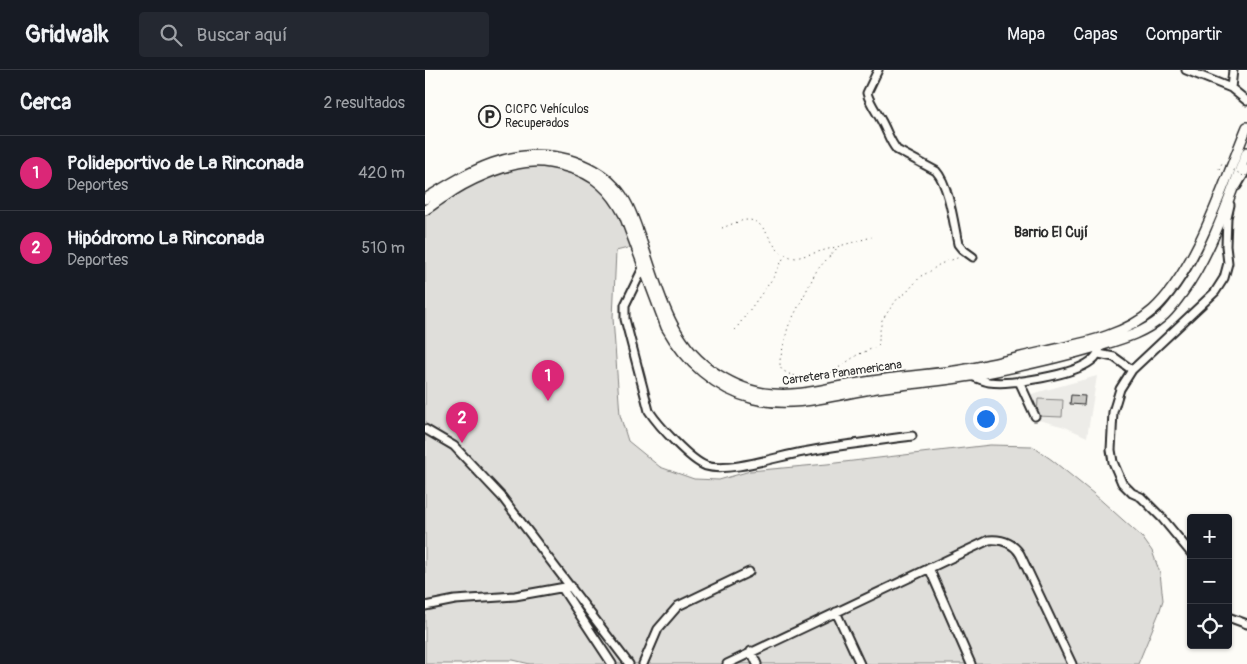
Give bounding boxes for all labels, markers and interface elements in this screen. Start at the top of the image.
search box [139,12,489,57]
text: Gridwalk [25,20,109,49]
icon: search [157,21,185,49]
text: Buscar aquí [197,23,287,47]
text: Mapa [1007,23,1045,46]
text: Capas [1073,23,1118,46]
text: Compartir [1146,23,1222,46]
text: Cerca [20,89,71,116]
text: 2 resultados [323,93,405,113]
place label: CICPC Vehículos Recuperados [505,102,589,131]
parking icon: CICPC Vehículos Recuperados [477,104,501,128]
text: Polideportivo de La Rinconada [67,151,304,175]
text: 1 [33,163,39,183]
text: 420 m [358,163,405,183]
text: Deportes [67,175,128,195]
district label: Barrio El Cují [1014,224,1088,241]
text: Hipódromo La Rinconada [67,226,264,250]
text: 2 [32,238,40,258]
text: 510 m [361,238,405,258]
text: Deportes [67,250,128,270]
street label: Carretera Panamericana [781,357,903,389]
pin: 1 [532,360,564,401]
pin: 2 [446,402,478,443]
your location [973,406,999,432]
map controls [1187,514,1232,649]
button: + [1187,514,1232,559]
button: − [1187,559,1232,604]
button: locate [1187,604,1232,649]

